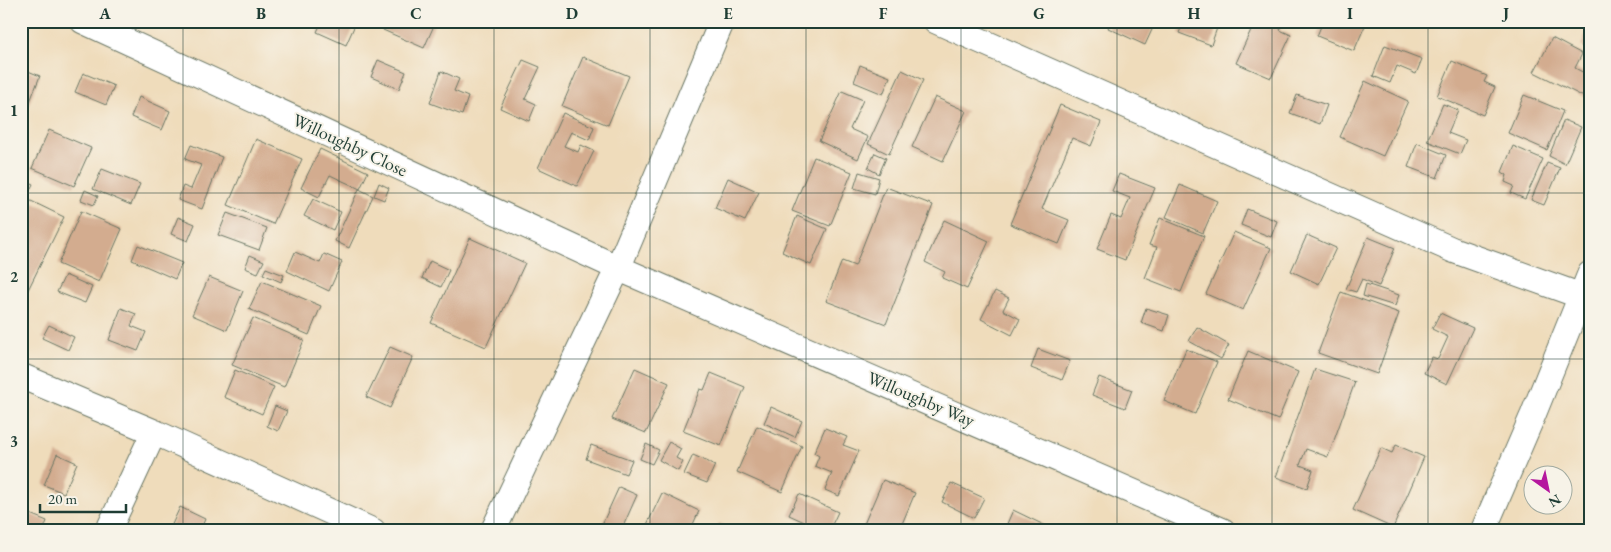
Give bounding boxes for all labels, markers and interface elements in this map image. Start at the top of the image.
text: A [98,3,111,24]
text: B [256,3,266,24]
text: C [410,3,422,24]
text: D [566,3,578,24]
text: E [723,3,733,24]
text: F [879,3,888,24]
text: G [1033,3,1045,24]
text: H [1188,3,1201,24]
text: I [1347,3,1353,24]
text: J [1501,3,1509,24]
text: 1 [10,100,18,121]
street label: Willoughby Close [289,108,411,181]
text: 2 [10,266,19,287]
street label: Willoughby Way [864,366,979,432]
text: 3 [10,431,18,452]
north arrow [1524,464,1574,514]
scale bar [40,482,126,514]
text: 20 m [48,489,77,508]
text: N [1545,490,1565,512]

